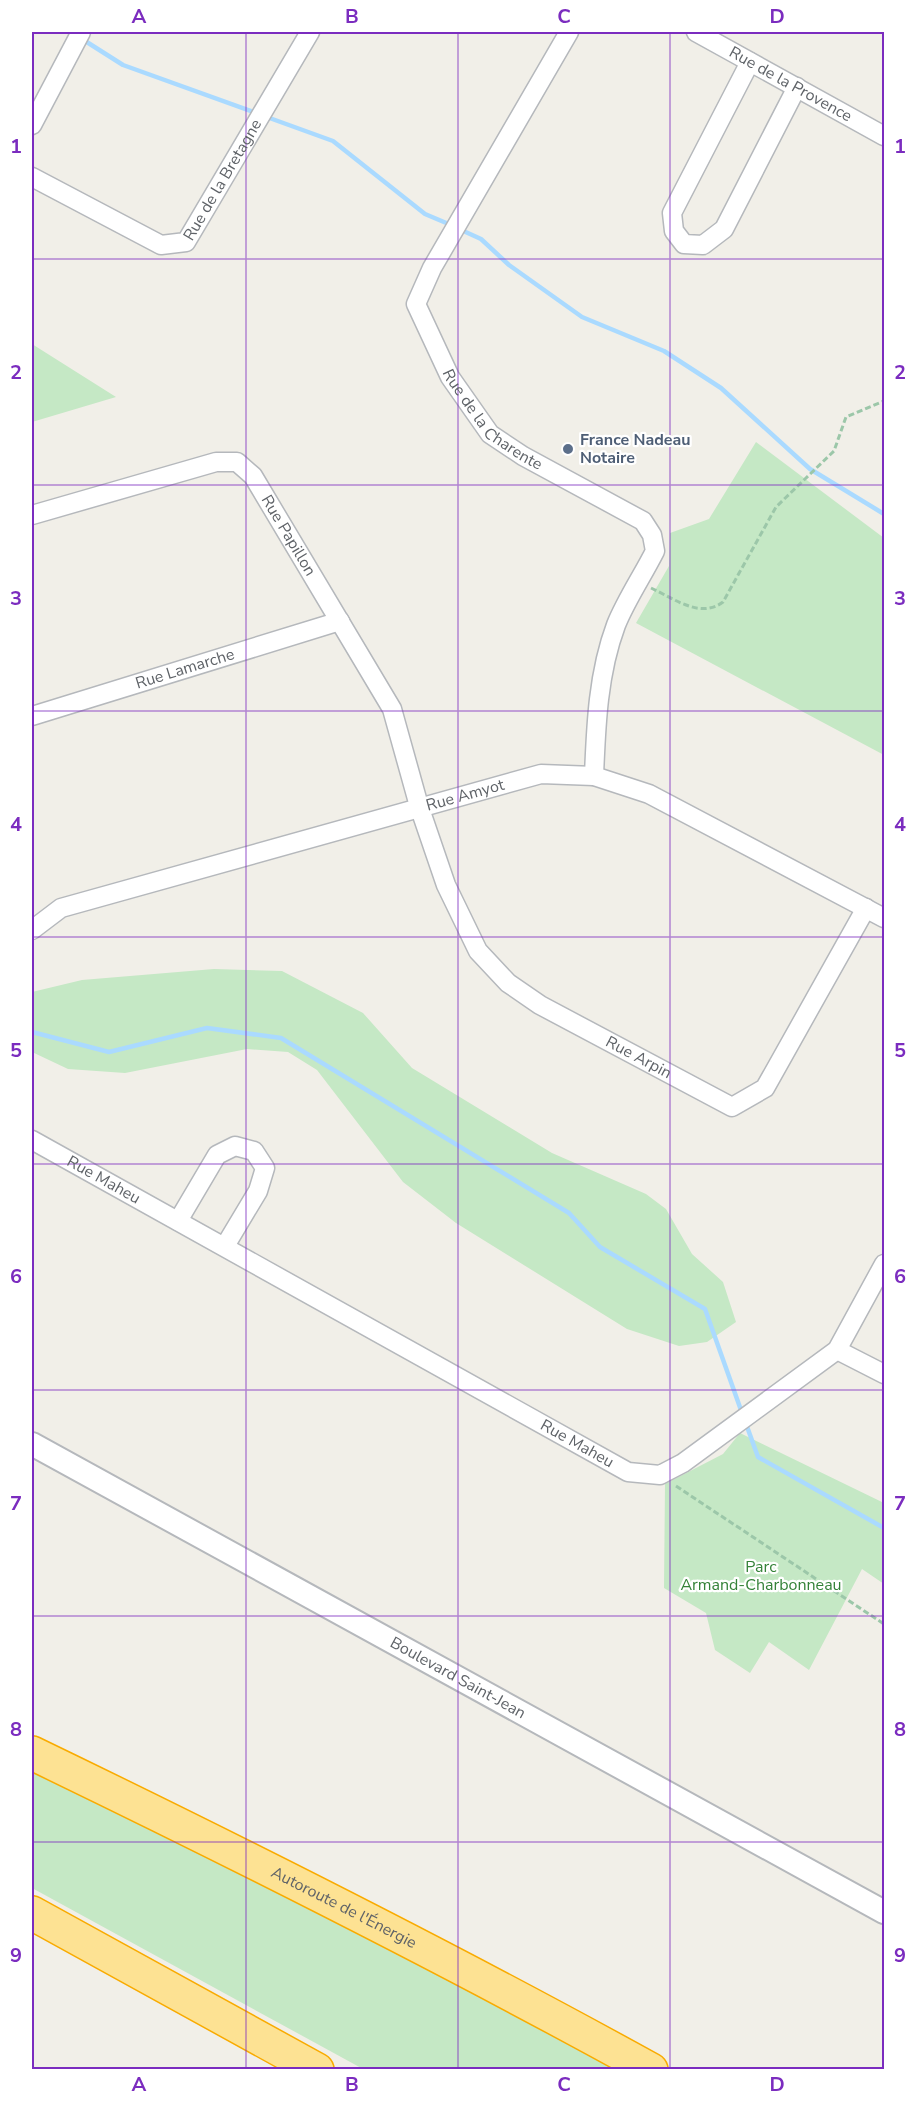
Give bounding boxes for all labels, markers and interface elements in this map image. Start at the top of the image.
text: A [132,3,147,30]
text: B [345,3,359,30]
text: C [557,3,571,30]
text: D [769,3,785,30]
street label: Rue de la Provence [725,41,856,127]
street label: Rue de la Bretagne [178,115,267,245]
text: 1 [10,133,22,160]
text: 1 [894,133,906,160]
text: 2 [10,359,22,386]
text: 2 [894,359,906,386]
street label: Rue de la Charente [437,366,546,475]
place label: France Nadeau Notaire [580,429,691,469]
marker: France Nadeau Notaire [561,442,575,456]
street label: Rue Papillon [256,491,321,580]
text: 3 [10,585,22,612]
text: 3 [894,585,906,612]
street label: Rue Lamarche [133,643,237,694]
street label: Rue Amyot [424,774,507,817]
text: 4 [10,811,22,838]
text: 4 [894,811,906,838]
street label: Rue Arpin [602,1031,676,1084]
text: 5 [10,1037,22,1064]
text: 5 [894,1037,906,1064]
street label: Rue Maheu [63,1151,144,1209]
text: 6 [10,1263,22,1290]
text: 6 [894,1263,906,1290]
street label: Rue Maheu [536,1414,618,1473]
text: 7 [10,1490,22,1517]
text: 7 [894,1490,906,1517]
park label: Parc Armand-Charbonneau [680,1556,842,1596]
street label: Boulevard Saint-Jean [386,1632,530,1724]
text: 8 [10,1716,22,1743]
text: 8 [894,1716,906,1743]
street label: Autoroute de l'Énergie [267,1861,420,1954]
text: 9 [10,1942,22,1969]
text: 9 [894,1942,906,1969]
text: A [132,2071,147,2098]
text: B [345,2071,359,2098]
text: C [557,2071,571,2098]
text: D [769,2071,785,2098]

